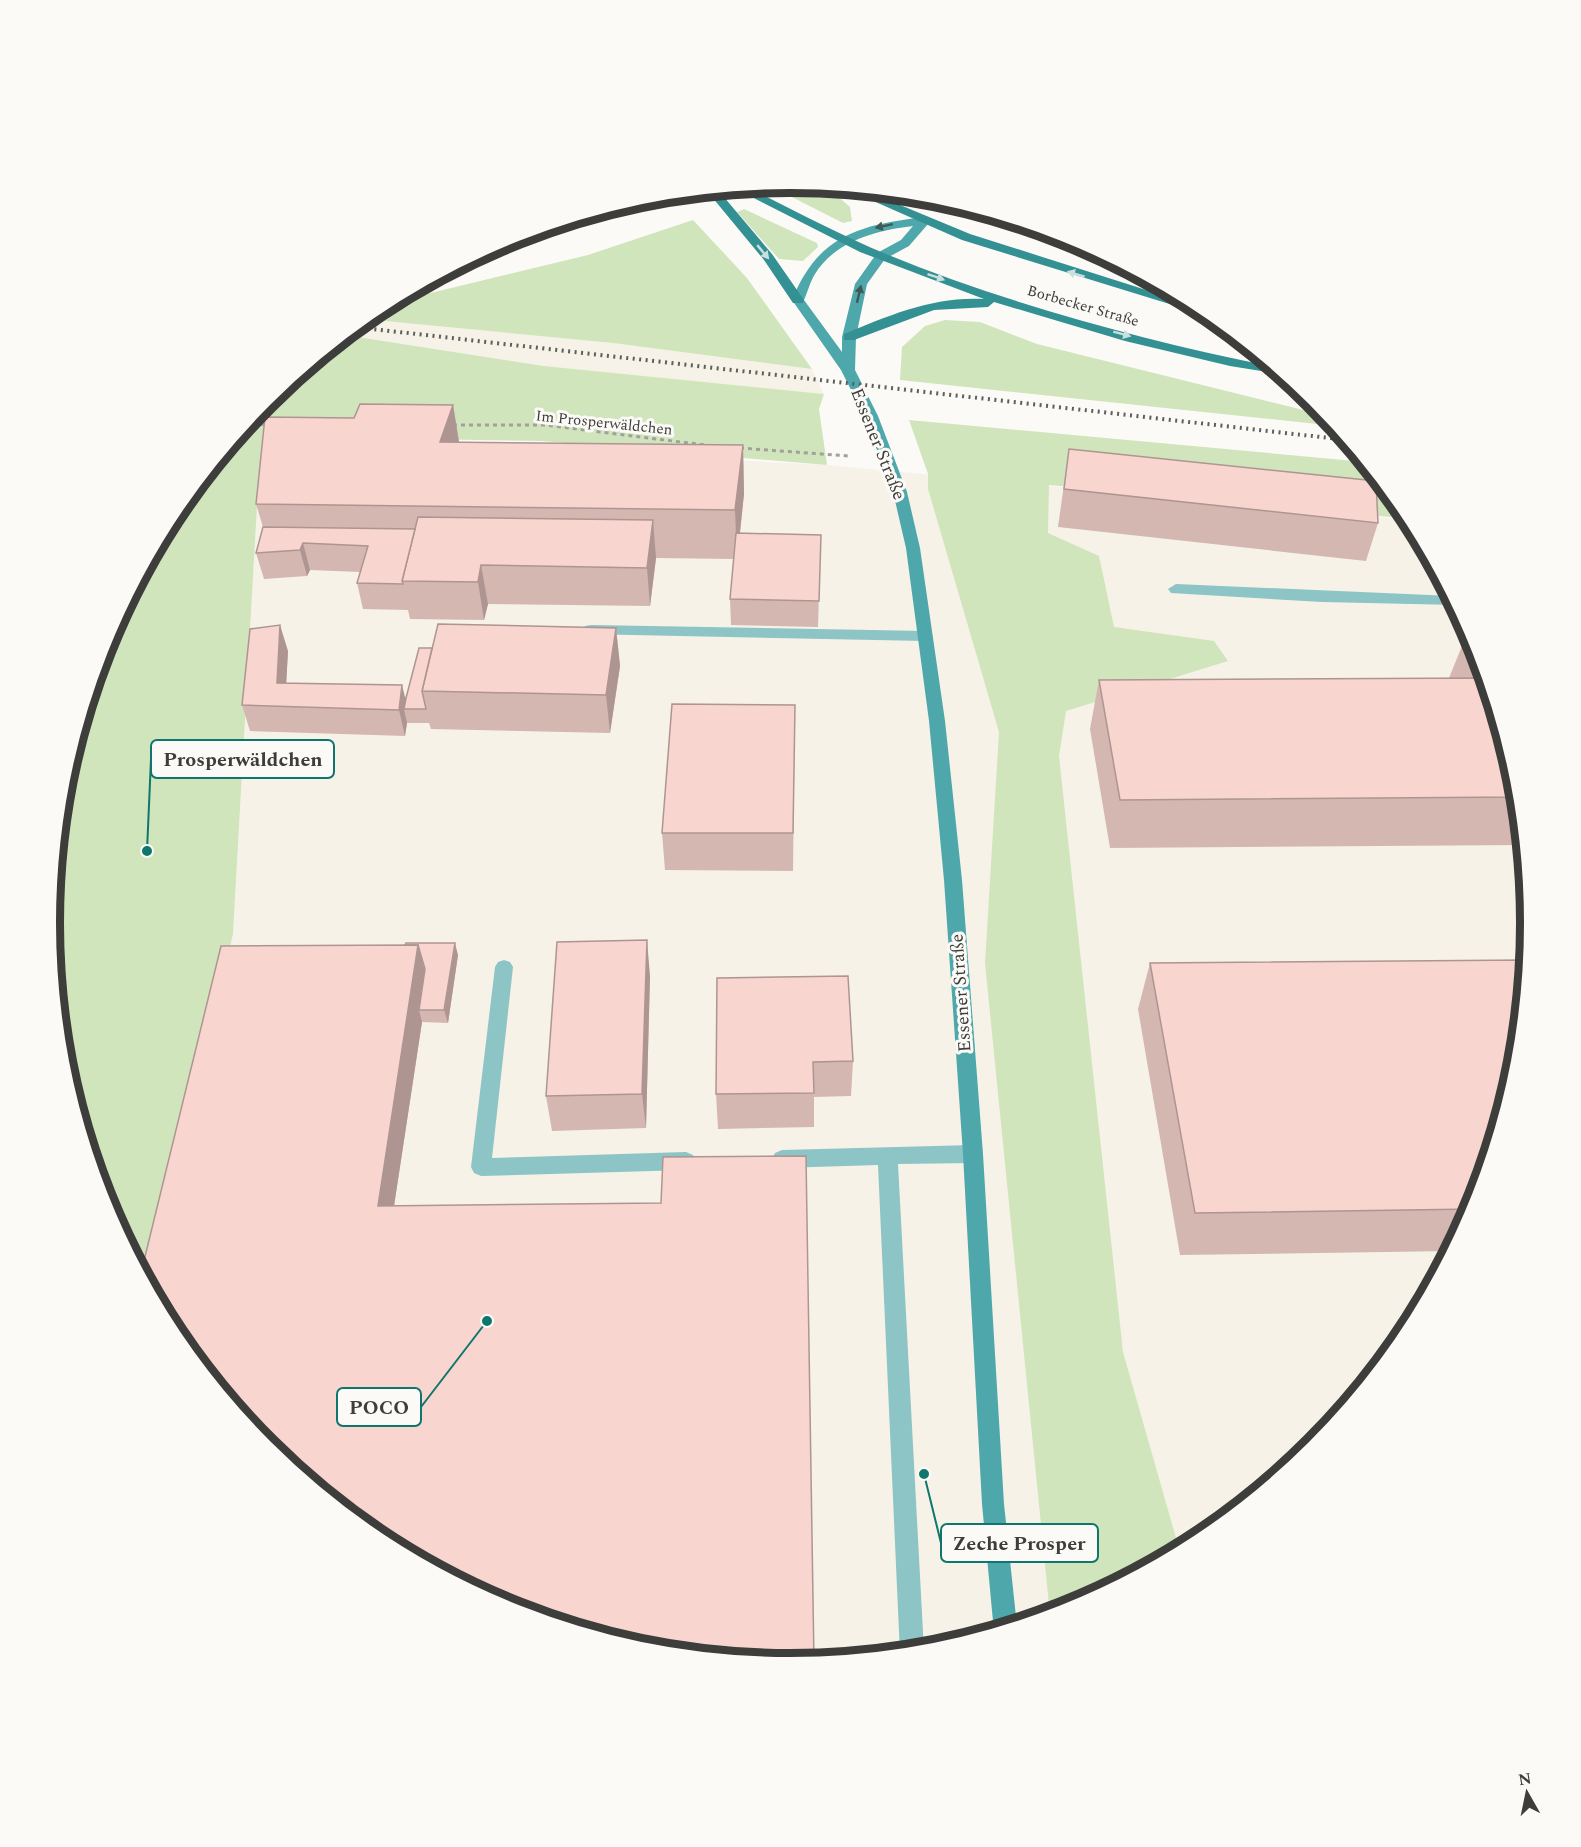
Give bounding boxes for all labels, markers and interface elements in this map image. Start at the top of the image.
one-way arrow [875,222,894,231]
one-way arrow [756,244,769,259]
one-way arrow [1067,268,1085,278]
one-way arrow [927,272,945,282]
street label: Borbecker Straße [1024,279,1142,333]
one-way arrow [855,284,864,303]
one-way arrow [1113,330,1131,340]
street label: Essener Straße [843,384,913,504]
street label: Im Prosperwäldchen [534,404,674,442]
callout: Prosperwäldchen [151,740,334,778]
text: Prosperwäldchen [163,745,323,775]
street label: Essener Straße [943,933,979,1053]
callout: POCO [337,1388,421,1426]
text: POCO [349,1393,409,1423]
callout: Zeche Prosper [941,1524,1098,1562]
text: Zeche Prosper [952,1529,1086,1559]
north arrow [1497,1763,1557,1823]
text: N [1516,1766,1533,1792]

